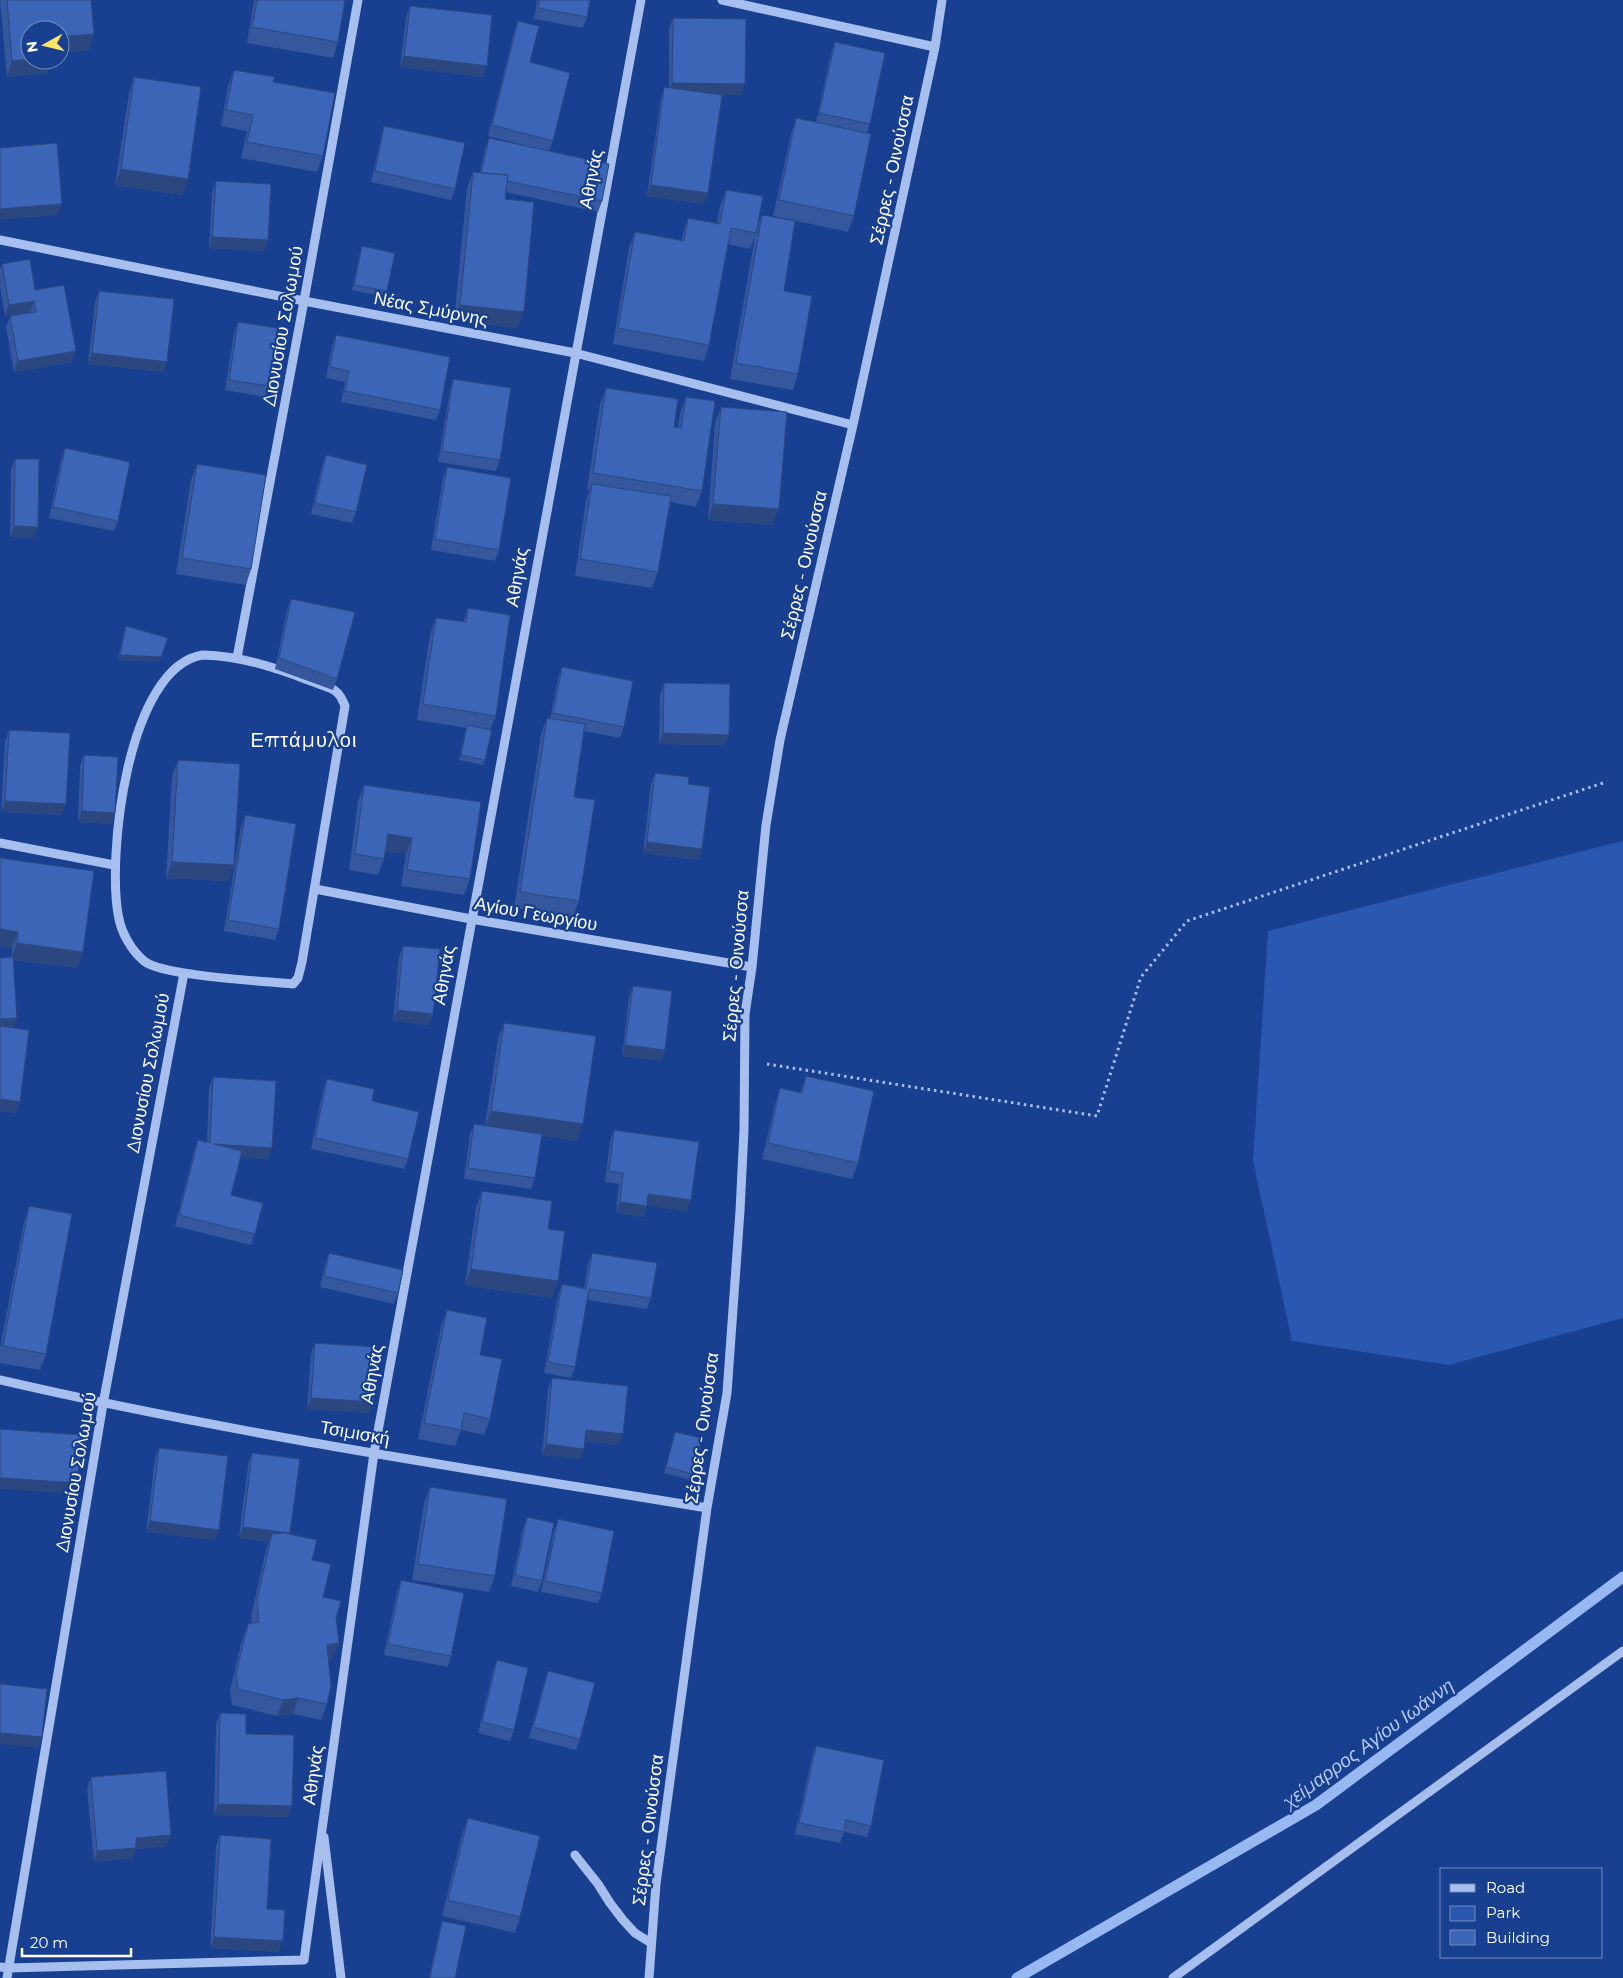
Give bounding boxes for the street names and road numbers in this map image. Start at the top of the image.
street label: Σέρρες - Οινούσσα [865,93,919,247]
street label: Αθηνάς [574,147,608,211]
street label: Διονυσίου Σολωμού [258,244,308,408]
street label: Νέας Σμύρνης [372,287,490,331]
street label: Σέρρες - Οινούσσα [776,488,832,642]
street label: Αθηνάς [501,545,533,609]
street label: Σέρρες - Οινούσσα [718,889,754,1043]
street label: Αγίου Γεωργίου [473,892,599,936]
street label: Αθηνάς [428,943,460,1007]
street label: Διονυσίου Σολωμού [122,991,174,1155]
street label: Αθηνάς [356,1342,388,1406]
street label: Σέρρες - Οινούσσα [681,1351,723,1505]
street label: Διονυσίου Σολωμού [51,1390,101,1554]
street label: Τσιμισκή [318,1416,392,1450]
street label: Αθηνάς [298,1743,328,1806]
street label: Σέρρες - Οινούσσα [628,1753,668,1907]

